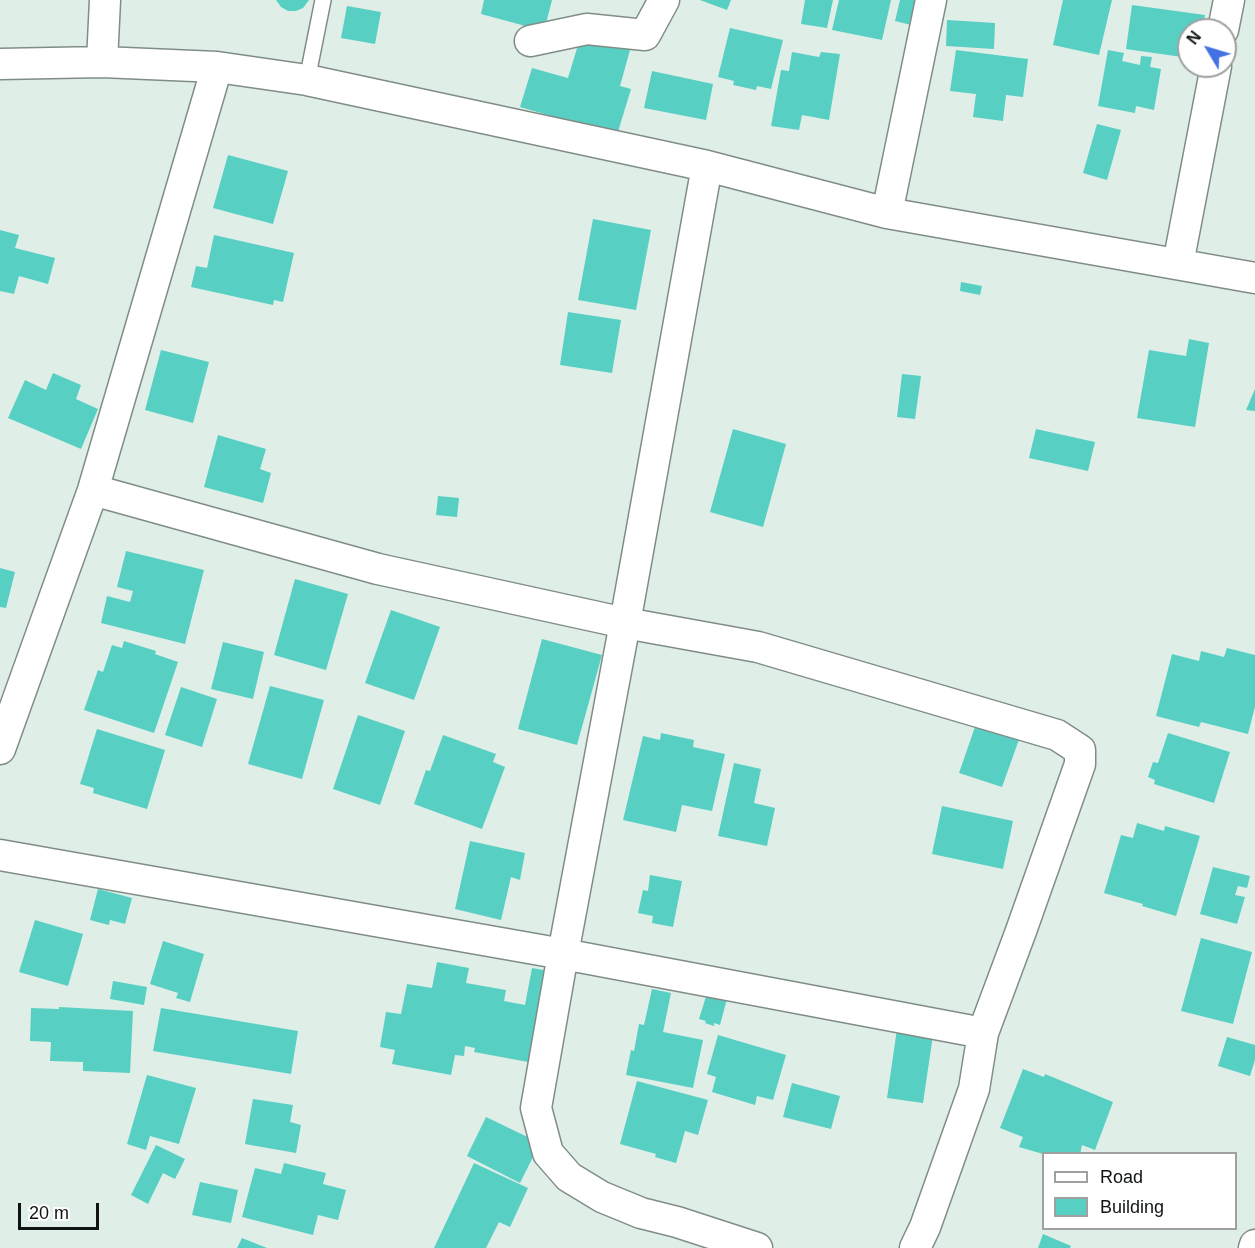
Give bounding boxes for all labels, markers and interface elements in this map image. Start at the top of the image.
north arrow [1177,18,1237,78]
text: N [1184,28,1204,48]
legend [1042,1152,1237,1230]
text: Road [1100,1167,1143,1187]
scale bar [21,1191,102,1229]
text: Building [1100,1197,1164,1217]
text: 20 m [29,1203,69,1223]

